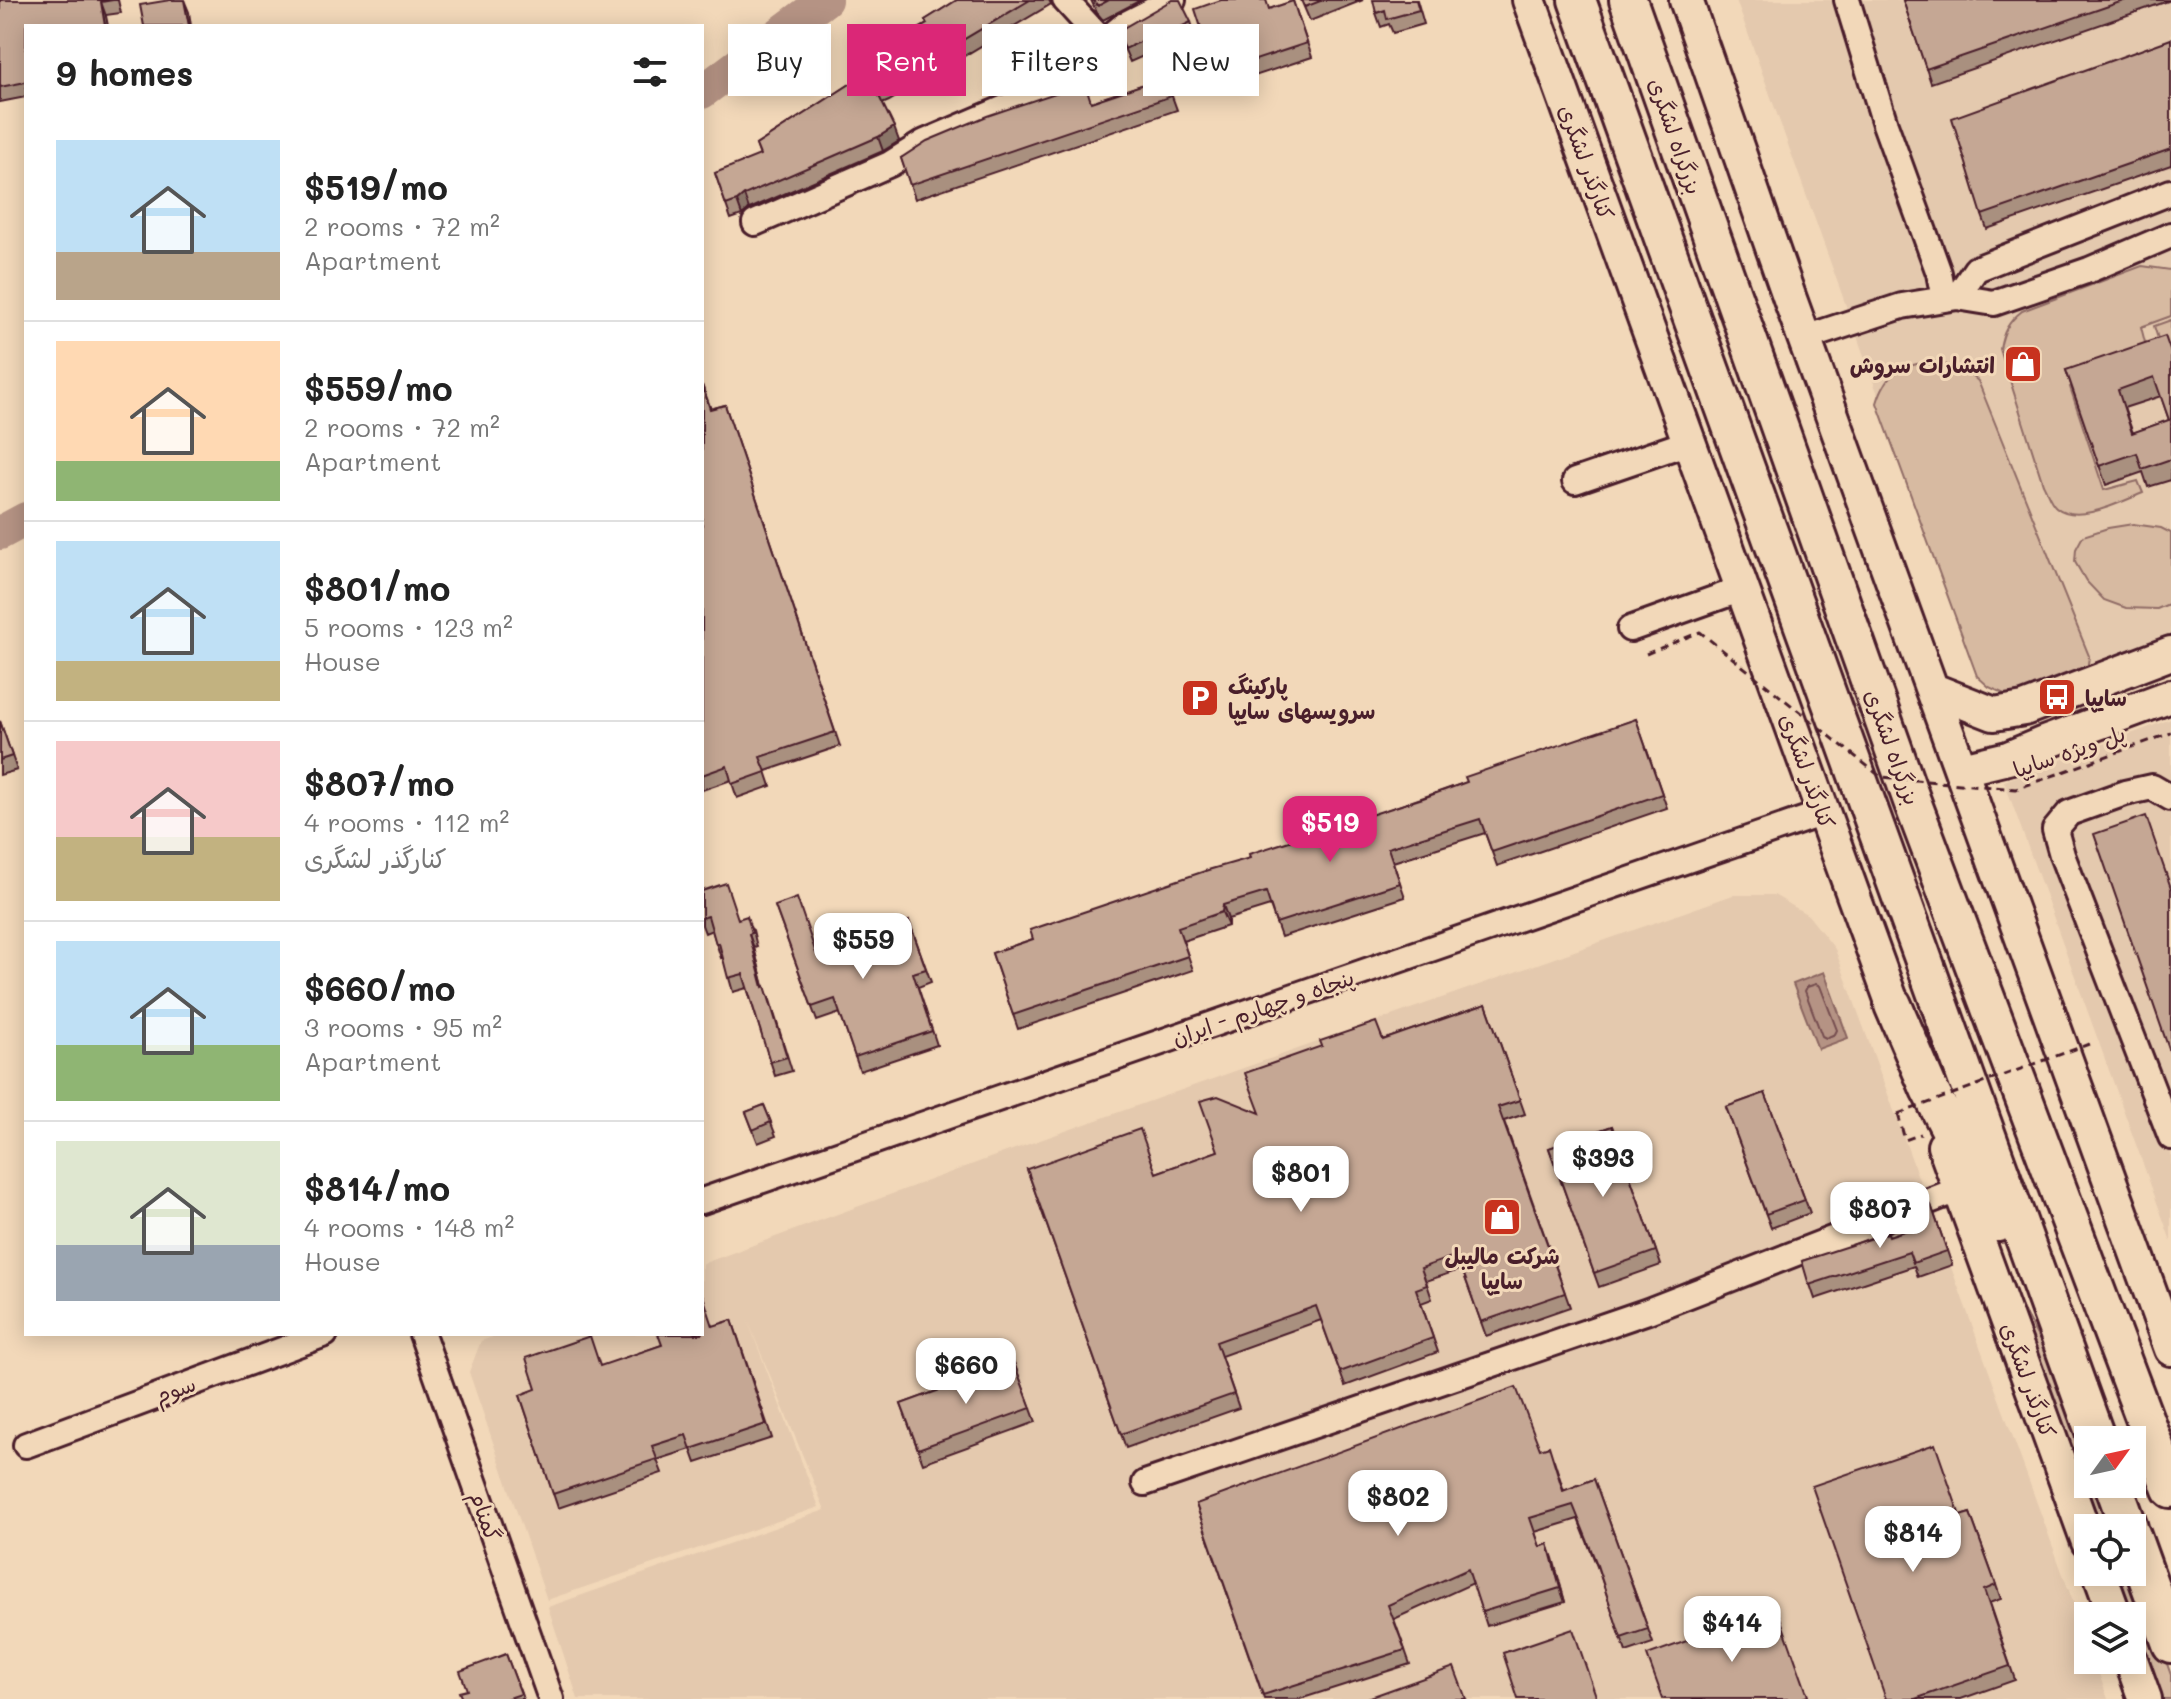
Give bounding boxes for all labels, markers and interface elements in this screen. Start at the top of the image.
chip: Buy [728,24,831,96]
chip: Rent [847,24,966,96]
chip: Filters [982,24,1127,96]
chip: New [1143,24,1259,96]
text: 9 homes [56,50,193,95]
icon: filters [628,50,672,94]
street label: بزرگراه لشگری [1643,74,1709,198]
street label: کنارگذر لشگری [1553,100,1621,224]
text: $519/mo [304,164,448,209]
icon: home [120,172,216,268]
text: 2 rooms · 72 m² [304,209,500,243]
text: Apartment [304,243,441,277]
shop icon: انتشارات سروش [2002,343,2044,385]
place label: انتشارات سروش [1850,350,1995,381]
text: $559/mo [304,365,453,410]
icon: home [120,373,216,469]
text: 2 rooms · 72 m² [304,410,500,444]
text: Apartment [304,444,441,478]
text: $801/mo [304,565,451,610]
icon: home [120,573,216,669]
text: 5 rooms · 123 m² [304,610,513,644]
text: House [304,644,381,678]
place label: پارکینگ سرویسهای سایپا [1228,671,1375,727]
bus stop icon: سایپا [2036,676,2078,718]
parking icon: پارکینگ سرویسهای سایپا [1179,677,1221,719]
place label: سایپا [2085,683,2127,713]
street label: بزرگراه لشگری [1859,685,1927,809]
street label: کنارگذر لشگری [1774,709,1842,833]
street label: پل ویژه سایپا [2009,718,2129,785]
text: $807/mo [304,760,454,805]
icon: home [120,773,216,869]
pin: $519 [1283,796,1377,864]
text: 4 rooms · 112 m² [304,805,509,839]
text: $519 [1301,805,1359,839]
text: کنارگذر لشگری [304,841,447,875]
pin: $559 [816,913,910,981]
text: $559 [832,922,894,956]
street label: پنجاه و چهارم - ایران [1168,962,1359,1055]
text: $660/mo [304,965,456,1010]
icon: home [120,973,216,1069]
text: 3 rooms · 95 m² [304,1010,502,1044]
text: Apartment [304,1044,441,1078]
pin: $393 [1556,1131,1650,1199]
text: $393 [1572,1140,1634,1174]
pin: $801 [1254,1146,1348,1214]
text: $801 [1271,1155,1331,1189]
text: $814/mo [304,1165,450,1210]
icon: home [120,1173,216,1269]
pin: $807 [1833,1182,1927,1250]
text: $807 [1848,1191,1912,1225]
shop icon: شرکت مالیبل سایپا [1481,1196,1523,1238]
text: 4 rooms · 148 m² [304,1210,514,1244]
place label: شرکت مالیبل سایپا [1444,1241,1560,1296]
text: House [304,1244,381,1278]
street label: کنارگذر لشگری [1995,1318,2063,1442]
pin: $660 [919,1338,1013,1406]
text: $660 [934,1347,998,1381]
street label: سوم [150,1368,201,1414]
north arrow [2074,1426,2146,1498]
map controls [2074,1426,2146,1674]
pin: $802 [1351,1470,1445,1538]
text: $802 [1366,1479,1430,1513]
street label: گمنام [460,1487,508,1546]
pin: $814 [1866,1506,1960,1574]
button: locate [2074,1514,2146,1586]
text: $814 [1883,1515,1943,1549]
pin: $414 [1685,1596,1779,1664]
button: layers [2074,1602,2146,1674]
text: $414 [1702,1605,1762,1639]

